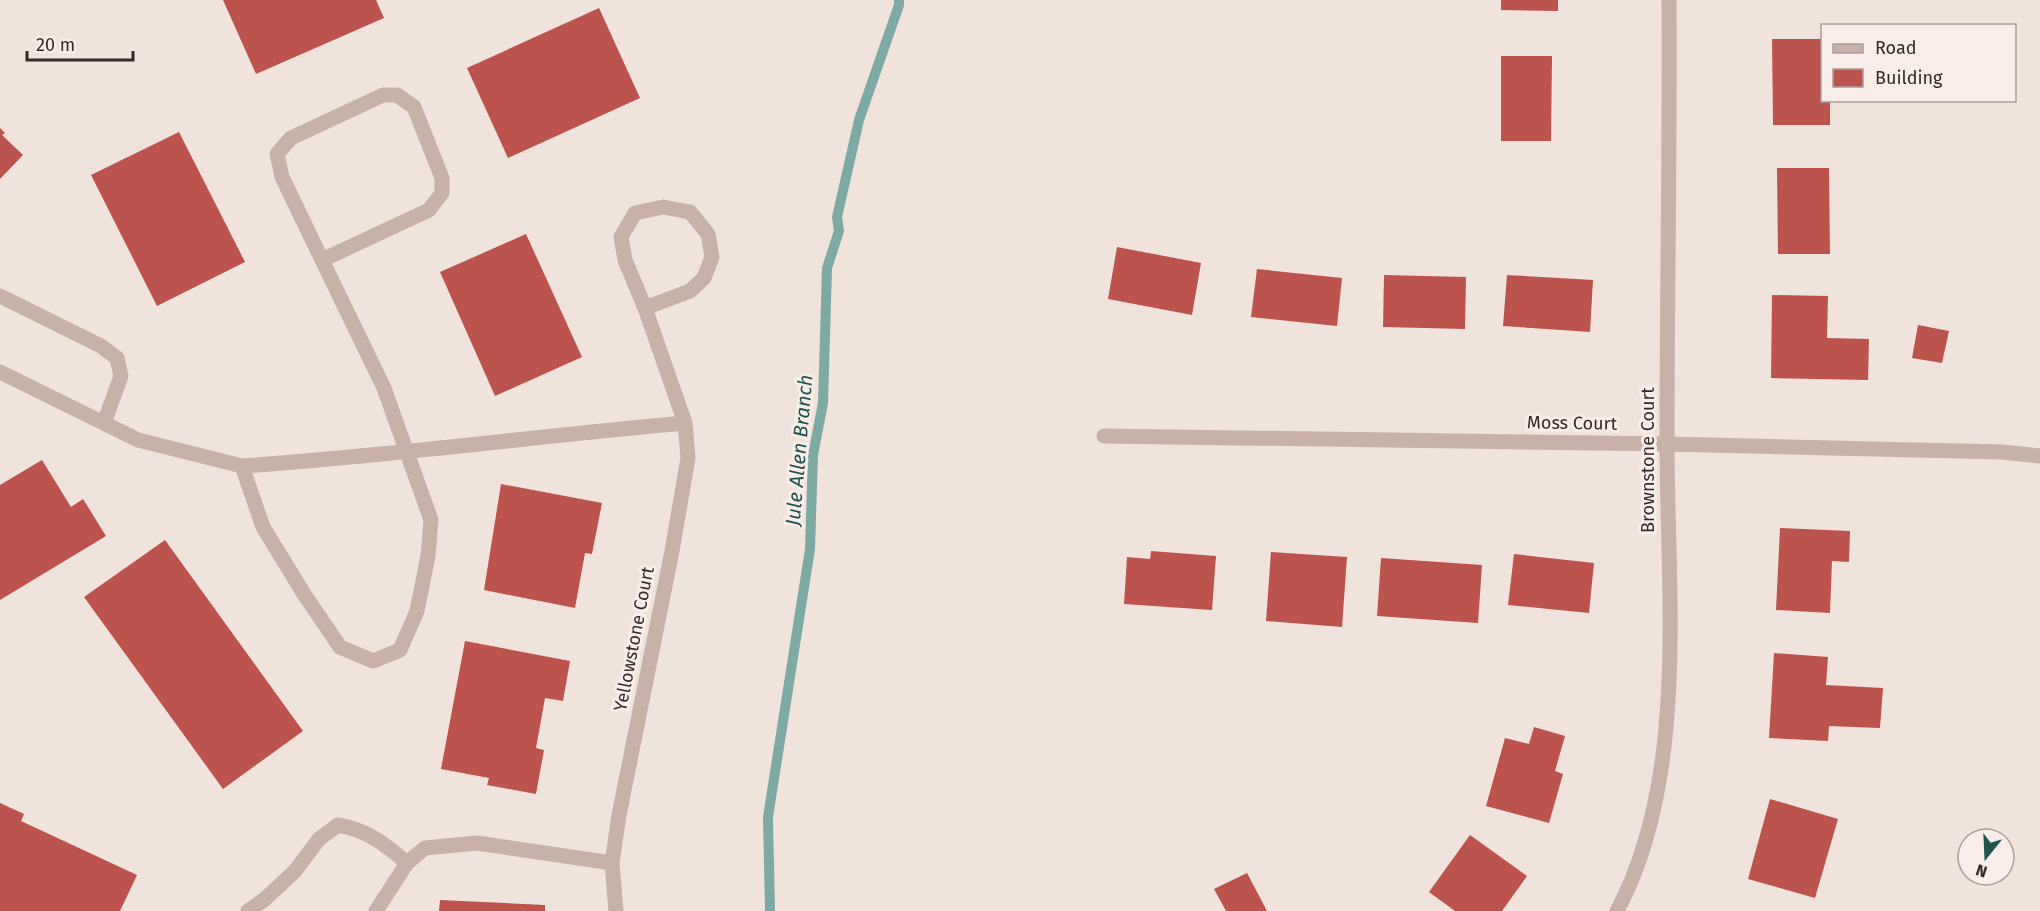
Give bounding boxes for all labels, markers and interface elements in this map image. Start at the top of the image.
scale bar [27,24,134,62]
legend [1821,24,2016,102]
text: 20 m [36,34,75,56]
text: Road [1875,37,1917,59]
text: Building [1875,67,1943,89]
water label: Jule Allen Branch [780,373,818,528]
street label: Brownstone Court [1637,387,1659,533]
street label: Moss Court [1527,411,1618,435]
street label: Yellowstone Court [609,564,659,713]
north arrow [1956,827,2016,887]
text: N [1974,860,1989,881]

